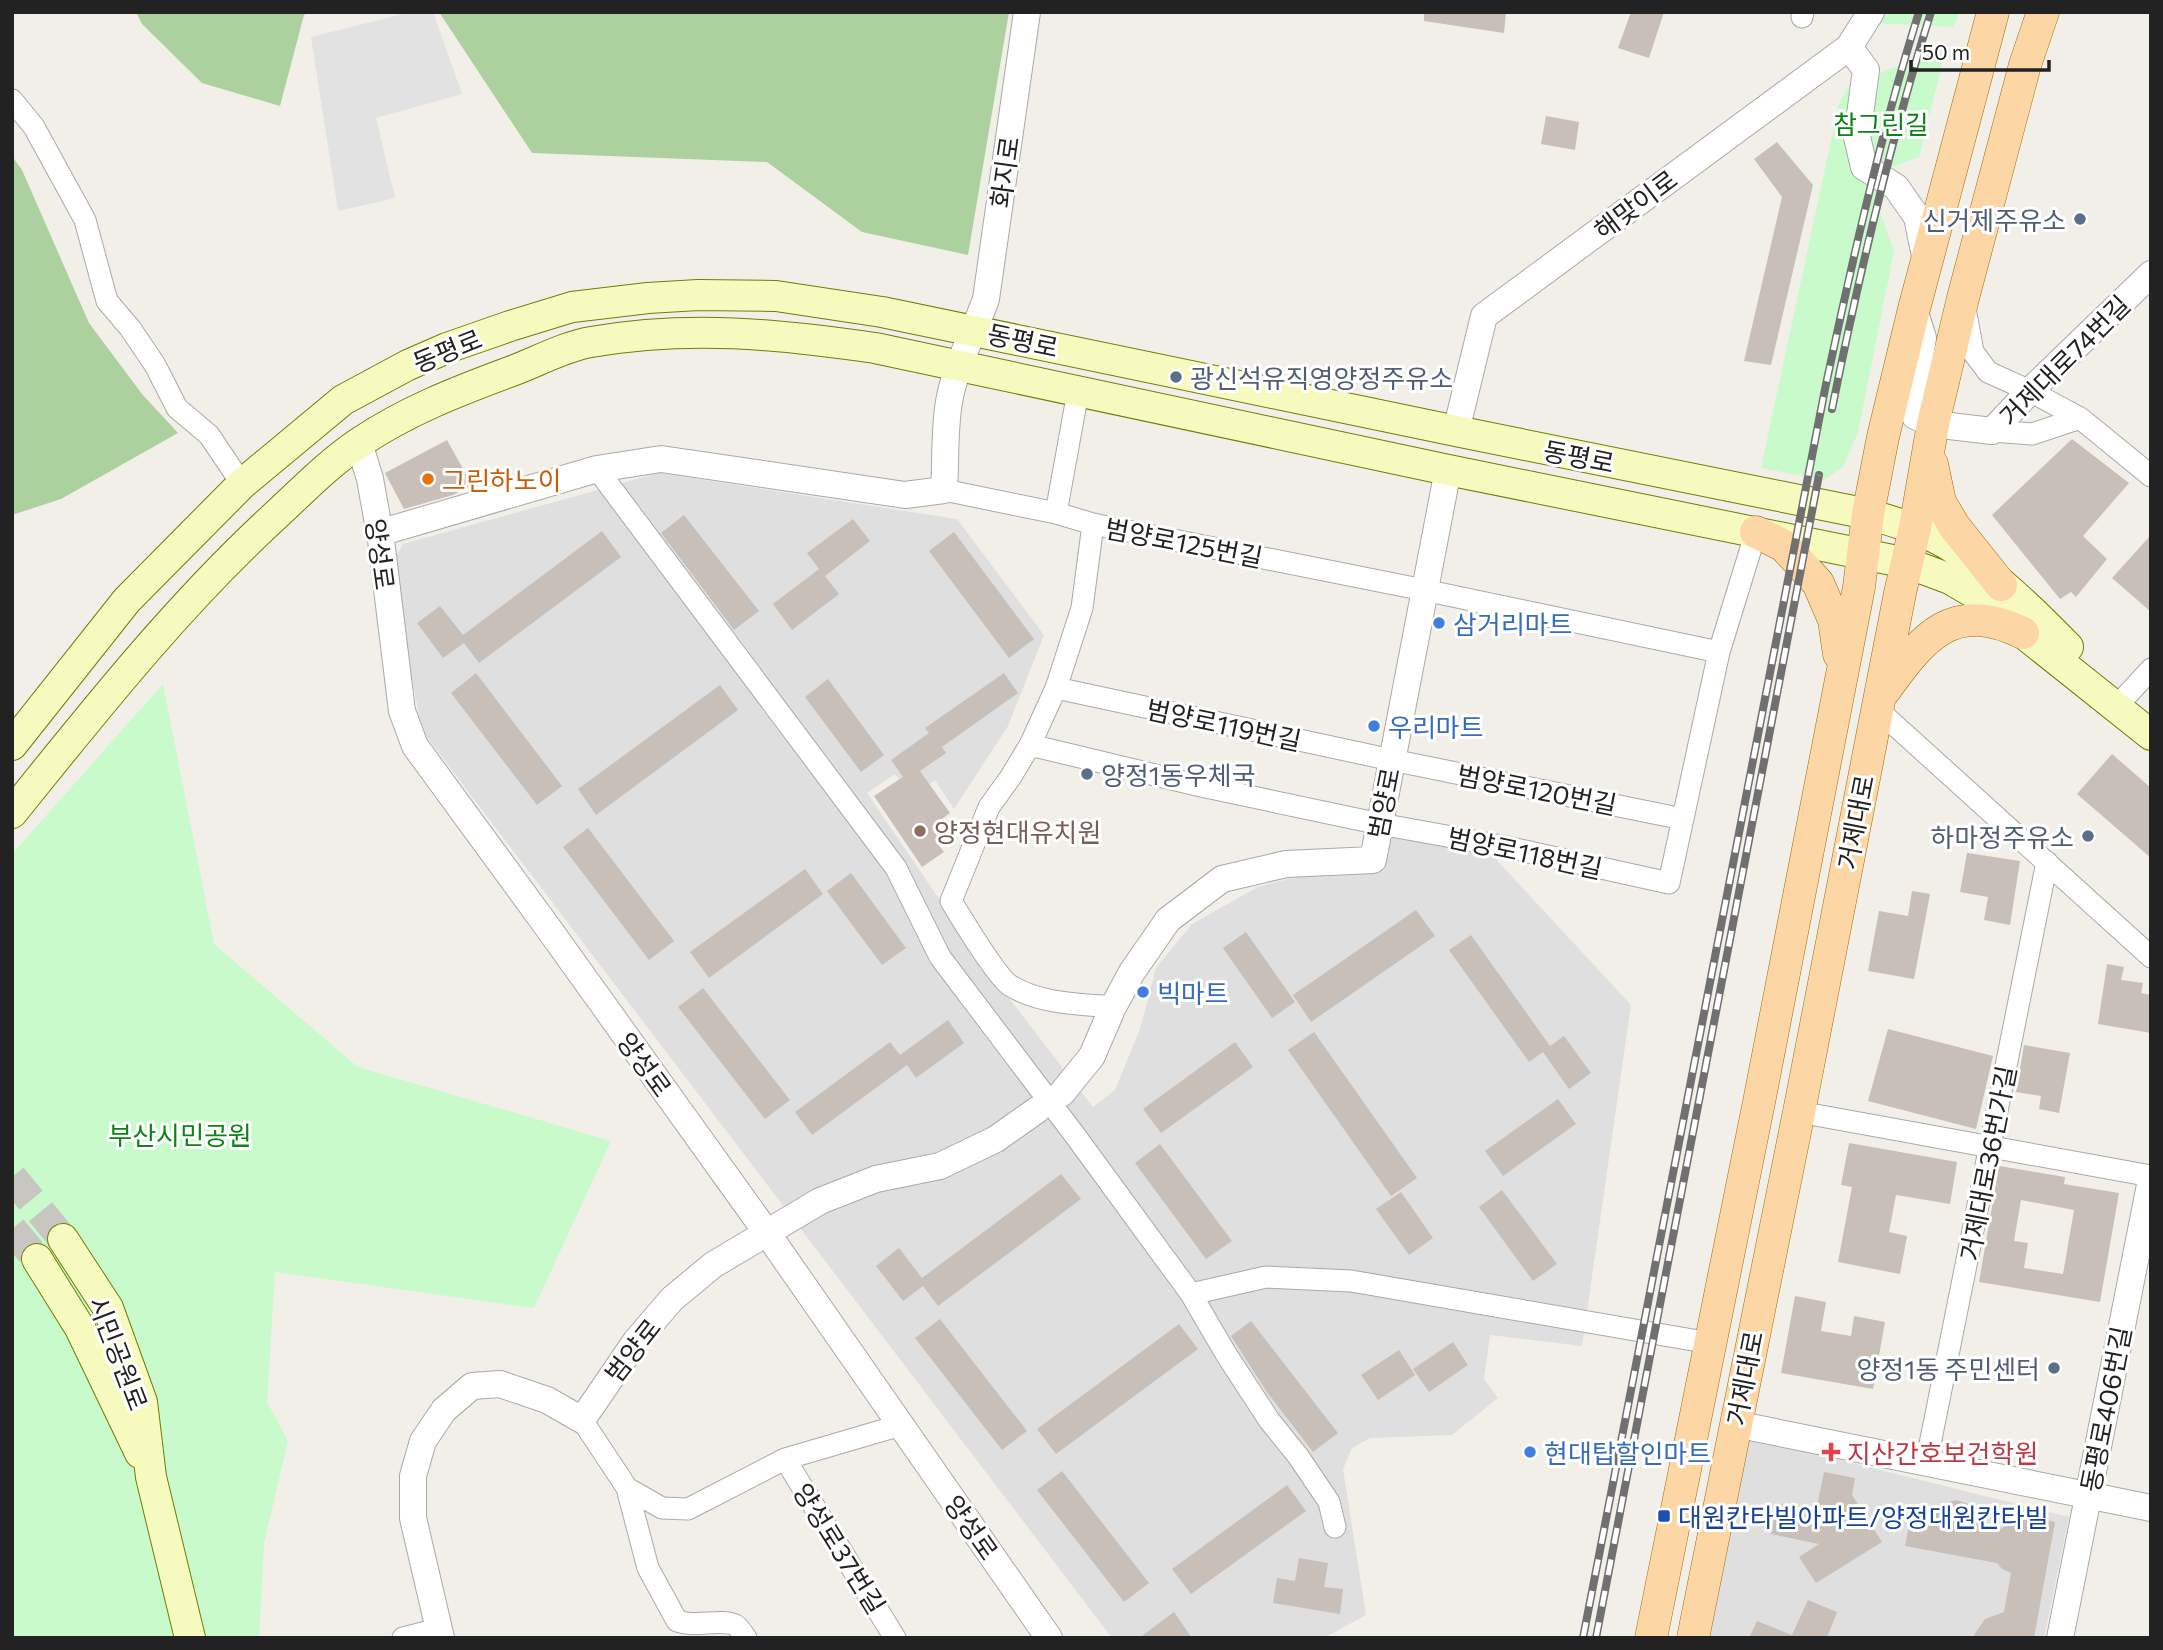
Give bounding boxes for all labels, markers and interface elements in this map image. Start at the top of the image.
scale bar [1911,28,2049,72]
text: 50 m [1922,39,1970,64]
park label: 참그린길 [1833,108,1929,139]
street label: 화지로 [984,134,1024,210]
street label: 해맞이로 [1587,163,1683,245]
place label: 신거제주유소 [1922,204,2066,235]
marker: 신거제주유소 [2072,211,2088,227]
street label: 거제대로74번길 [1992,288,2136,432]
street label: 동평로 [985,317,1061,363]
street label: 동평로 [408,322,486,378]
place label: 광신석유직영양정주유소 [1190,362,1453,393]
marker: 광신석유직영양정주유소 [1168,369,1184,385]
street label: 동평로 [1541,434,1617,478]
place label: 그린하노이 [442,464,562,495]
marker: 그린하노이 [420,471,436,487]
street label: 범양로125번길 [1102,512,1266,572]
street label: 양성로 [361,516,401,592]
place label: 삼거리마트 [1453,608,1573,639]
marker: 삼거리마트 [1431,615,1447,631]
street label: 범양로119번길 [1144,692,1304,756]
place label: 우리마트 [1388,711,1484,742]
marker: 우리마트 [1366,718,1382,734]
street label: 범양로120번길 [1455,758,1619,820]
place label: 양정1동우체국 [1101,759,1256,790]
street label: 범양로 [1361,765,1405,841]
marker: 양정1동우체국 [1079,766,1095,782]
street label: 거제대로 [1831,772,1879,872]
place label: 양정현대유치원 [934,816,1101,847]
street label: 범양로118번길 [1445,820,1605,884]
place label: 하마정주유소 [1930,821,2074,852]
marker: 양정현대유치원 [912,823,928,839]
marker: 하마정주유소 [2080,828,2096,844]
place label: 빅마트 [1157,977,1229,1008]
marker: 빅마트 [1135,984,1151,1000]
street label: 양성로 [611,1026,679,1102]
street label: 거제대로36번가길 [1953,1063,2021,1263]
park label: 부산시민공원 [108,1119,252,1150]
street label: 시민공원로 [83,1292,155,1414]
street label: 범양로 [598,1312,666,1388]
street label: 동평로406번길 [2074,1324,2136,1494]
street label: 거제대로 [1720,1328,1768,1428]
place label: 양정1동 주민센터 [1856,1353,2040,1384]
marker: 양정1동 주민센터 [2046,1360,2062,1376]
place label: 현대탑할인마트 [1544,1437,1711,1468]
place label: 지산간호보건학원 [1847,1437,2038,1468]
marker: 지산간호보건학원 [1821,1442,1841,1462]
marker: 현대탑할인마트 [1522,1444,1538,1460]
street label: 양성로37번길 [788,1477,892,1619]
street label: 양성로 [939,1489,1005,1565]
place label: 대원칸타빌아파트/양정대원칸타빌 [1678,1501,2048,1532]
marker: 대원칸타빌아파트/양정대원칸타빌 [1656,1508,1672,1524]

